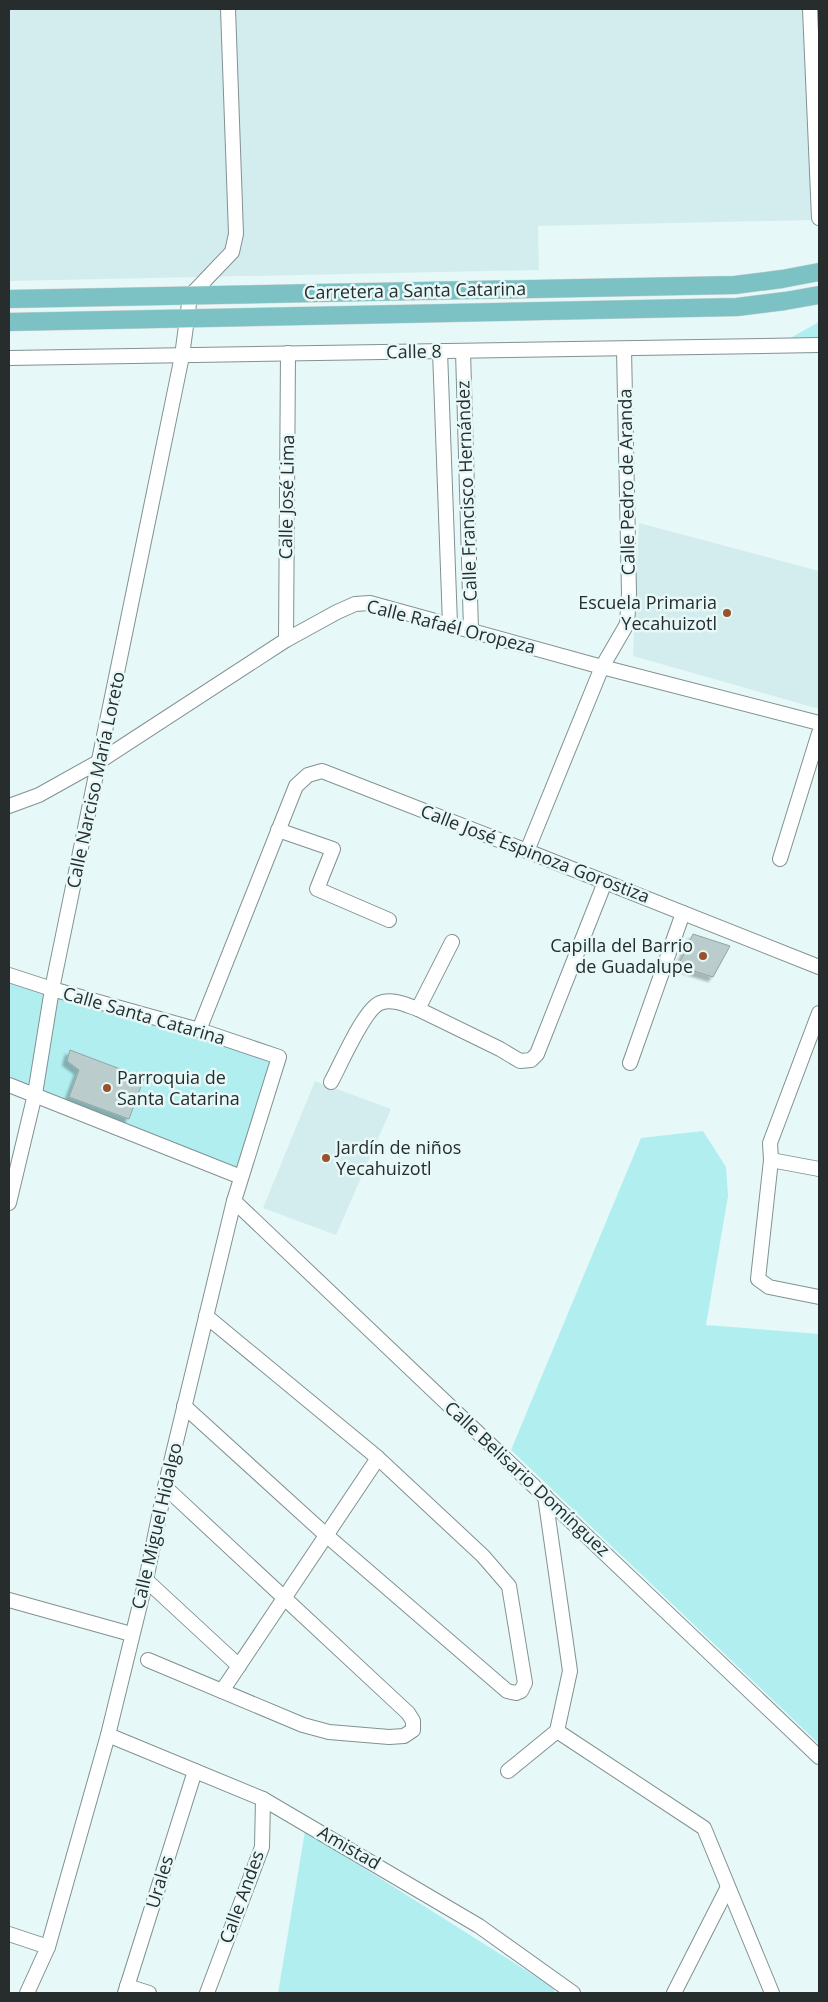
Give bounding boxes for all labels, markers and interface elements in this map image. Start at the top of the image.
street label: Carretera a Santa Catarina [304,276,526,304]
street label: Calle 8 [386,339,442,363]
street label: Calle Francisco Hernández [450,380,482,602]
street label: Calle Pedro de Aranda [612,389,640,576]
street label: Calle José Lima [273,434,299,560]
place label: Escuela Primaria Yecahuizotl [578,590,717,635]
street label: Calle Rafaél Oropeza [364,593,538,659]
marker: Escuela Primaria Yecahuizotl [721,607,733,619]
street label: Calle Narciso María Loreto [60,669,130,890]
street label: Calle José Espinoza Gorostiza [417,798,653,908]
place label: Capilla del Barrio de Guadalupe [550,933,693,978]
marker: Capilla del Barrio de Guadalupe [697,950,709,962]
street label: Calle Santa Catarina [60,980,228,1050]
place label: Parroquia de Santa Catarina [117,1065,240,1110]
marker: Parroquia de Santa Catarina [101,1082,113,1094]
place label: Jardín de niños Yecahuizotl [334,1135,461,1180]
marker: Jardín de niños Yecahuizotl [320,1152,332,1164]
street label: Calle Belisario Domínguez [440,1395,615,1561]
street label: Calle Miguel Hidalgo [125,1440,187,1611]
street label: Amistad [314,1820,385,1875]
street label: Calle Andes [213,1847,269,1946]
street label: Urales [140,1853,178,1911]

